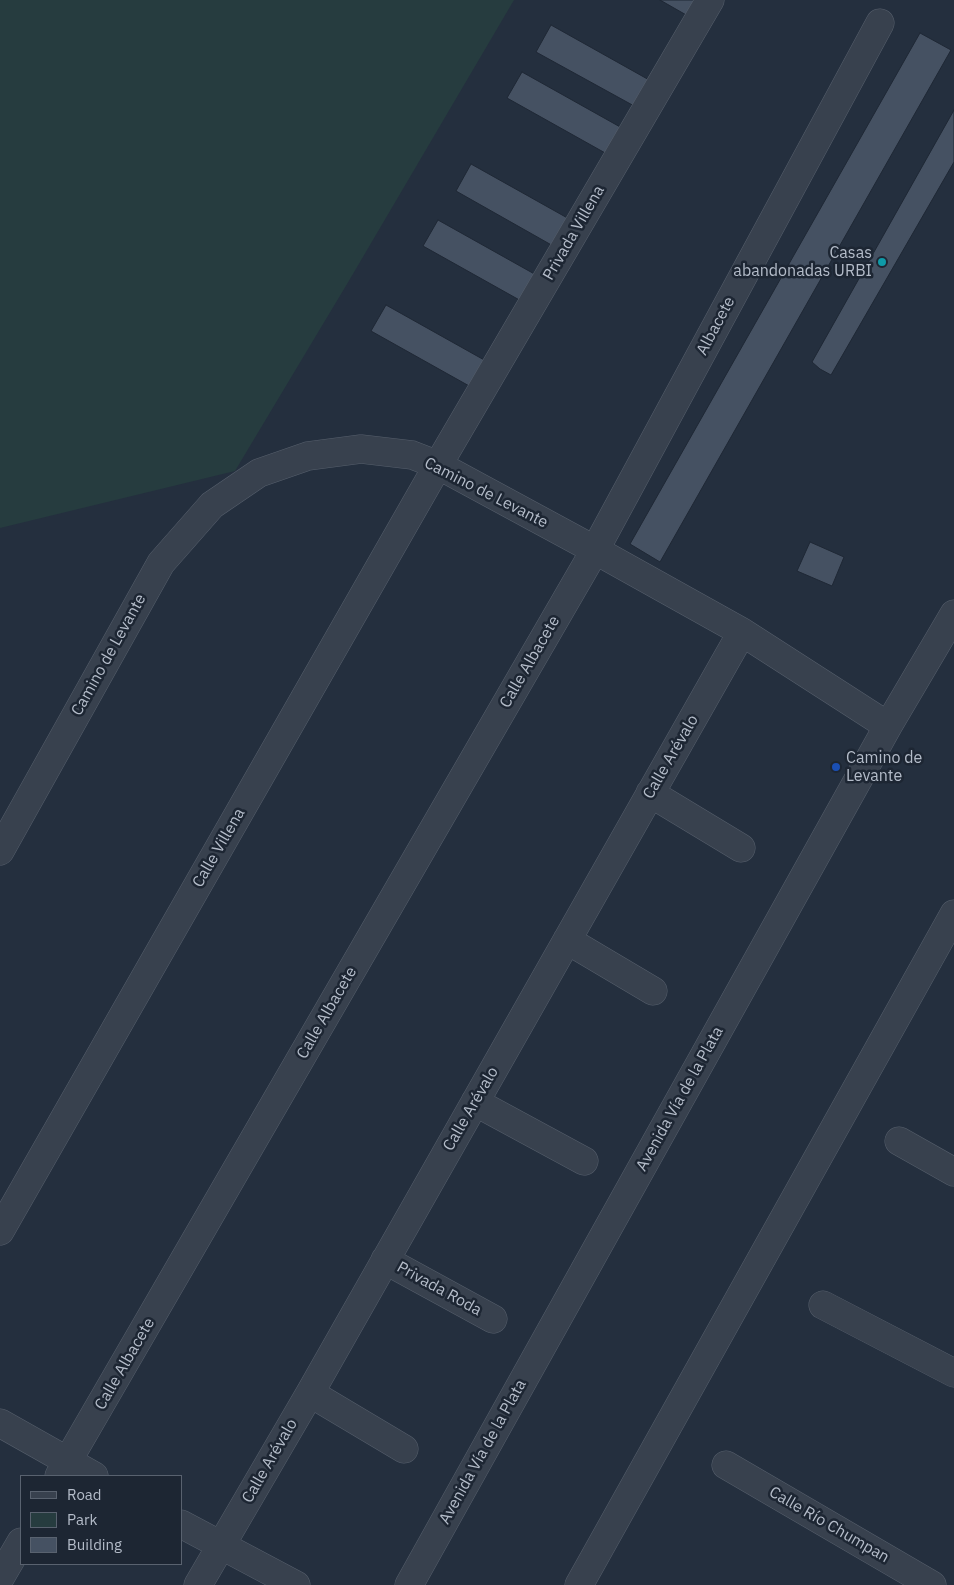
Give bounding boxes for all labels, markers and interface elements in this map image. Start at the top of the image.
street label: Privada Villena [539,182,609,284]
place label: Casas abandonadas URBI [733,243,872,281]
marker: Casas abandonadas URBI [876,256,888,268]
street label: Albacete [693,293,739,359]
street label: Camino de Levante [421,454,551,532]
street label: Camino de Levante [68,591,150,719]
street label: Calle Albacete [496,613,564,711]
street label: Calle Arévalo [639,712,703,802]
place label: Camino de Levante [846,748,922,786]
marker: Camino de Levante [830,761,842,773]
street label: Calle Villena [189,805,249,891]
street label: Calle Albacete [293,964,361,1062]
street label: Avenida Vía de la Plata [632,1023,728,1175]
street label: Calle Arévalo [439,1064,503,1154]
street label: Privada Roda [393,1258,485,1320]
street label: Calle Albacete [91,1315,159,1413]
street label: Avenida Vía de la Plata [435,1376,531,1528]
street label: Calle Arévalo [238,1416,302,1506]
legend [20,1475,182,1565]
street label: Calle Río Chumpan [765,1483,893,1567]
text: Road [67,1485,102,1504]
text: Park [67,1510,97,1529]
text: Building [67,1535,122,1554]

